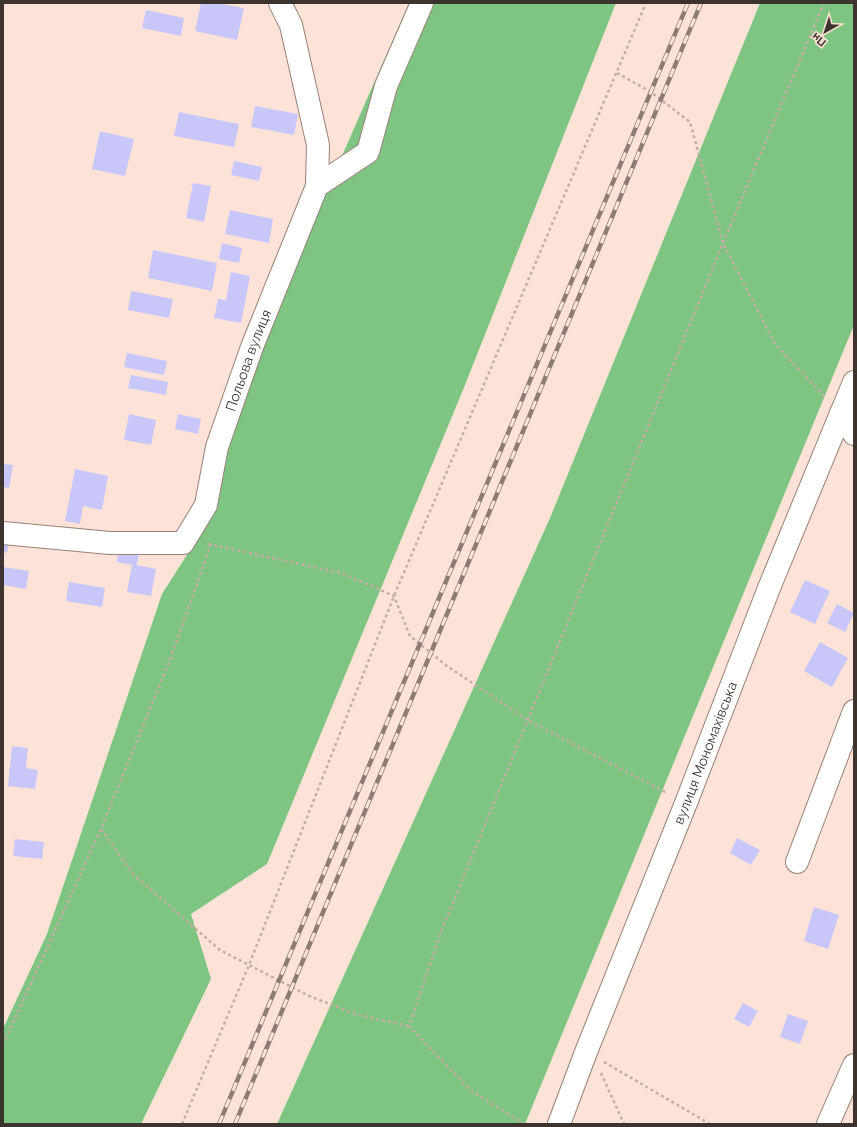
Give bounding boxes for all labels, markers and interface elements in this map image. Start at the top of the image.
north arrow [805,12,845,52]
text: Пн [809,30,829,49]
street label: Польова вулиця [222,307,274,413]
street label: вулиця Мономахівська [670,679,740,827]

